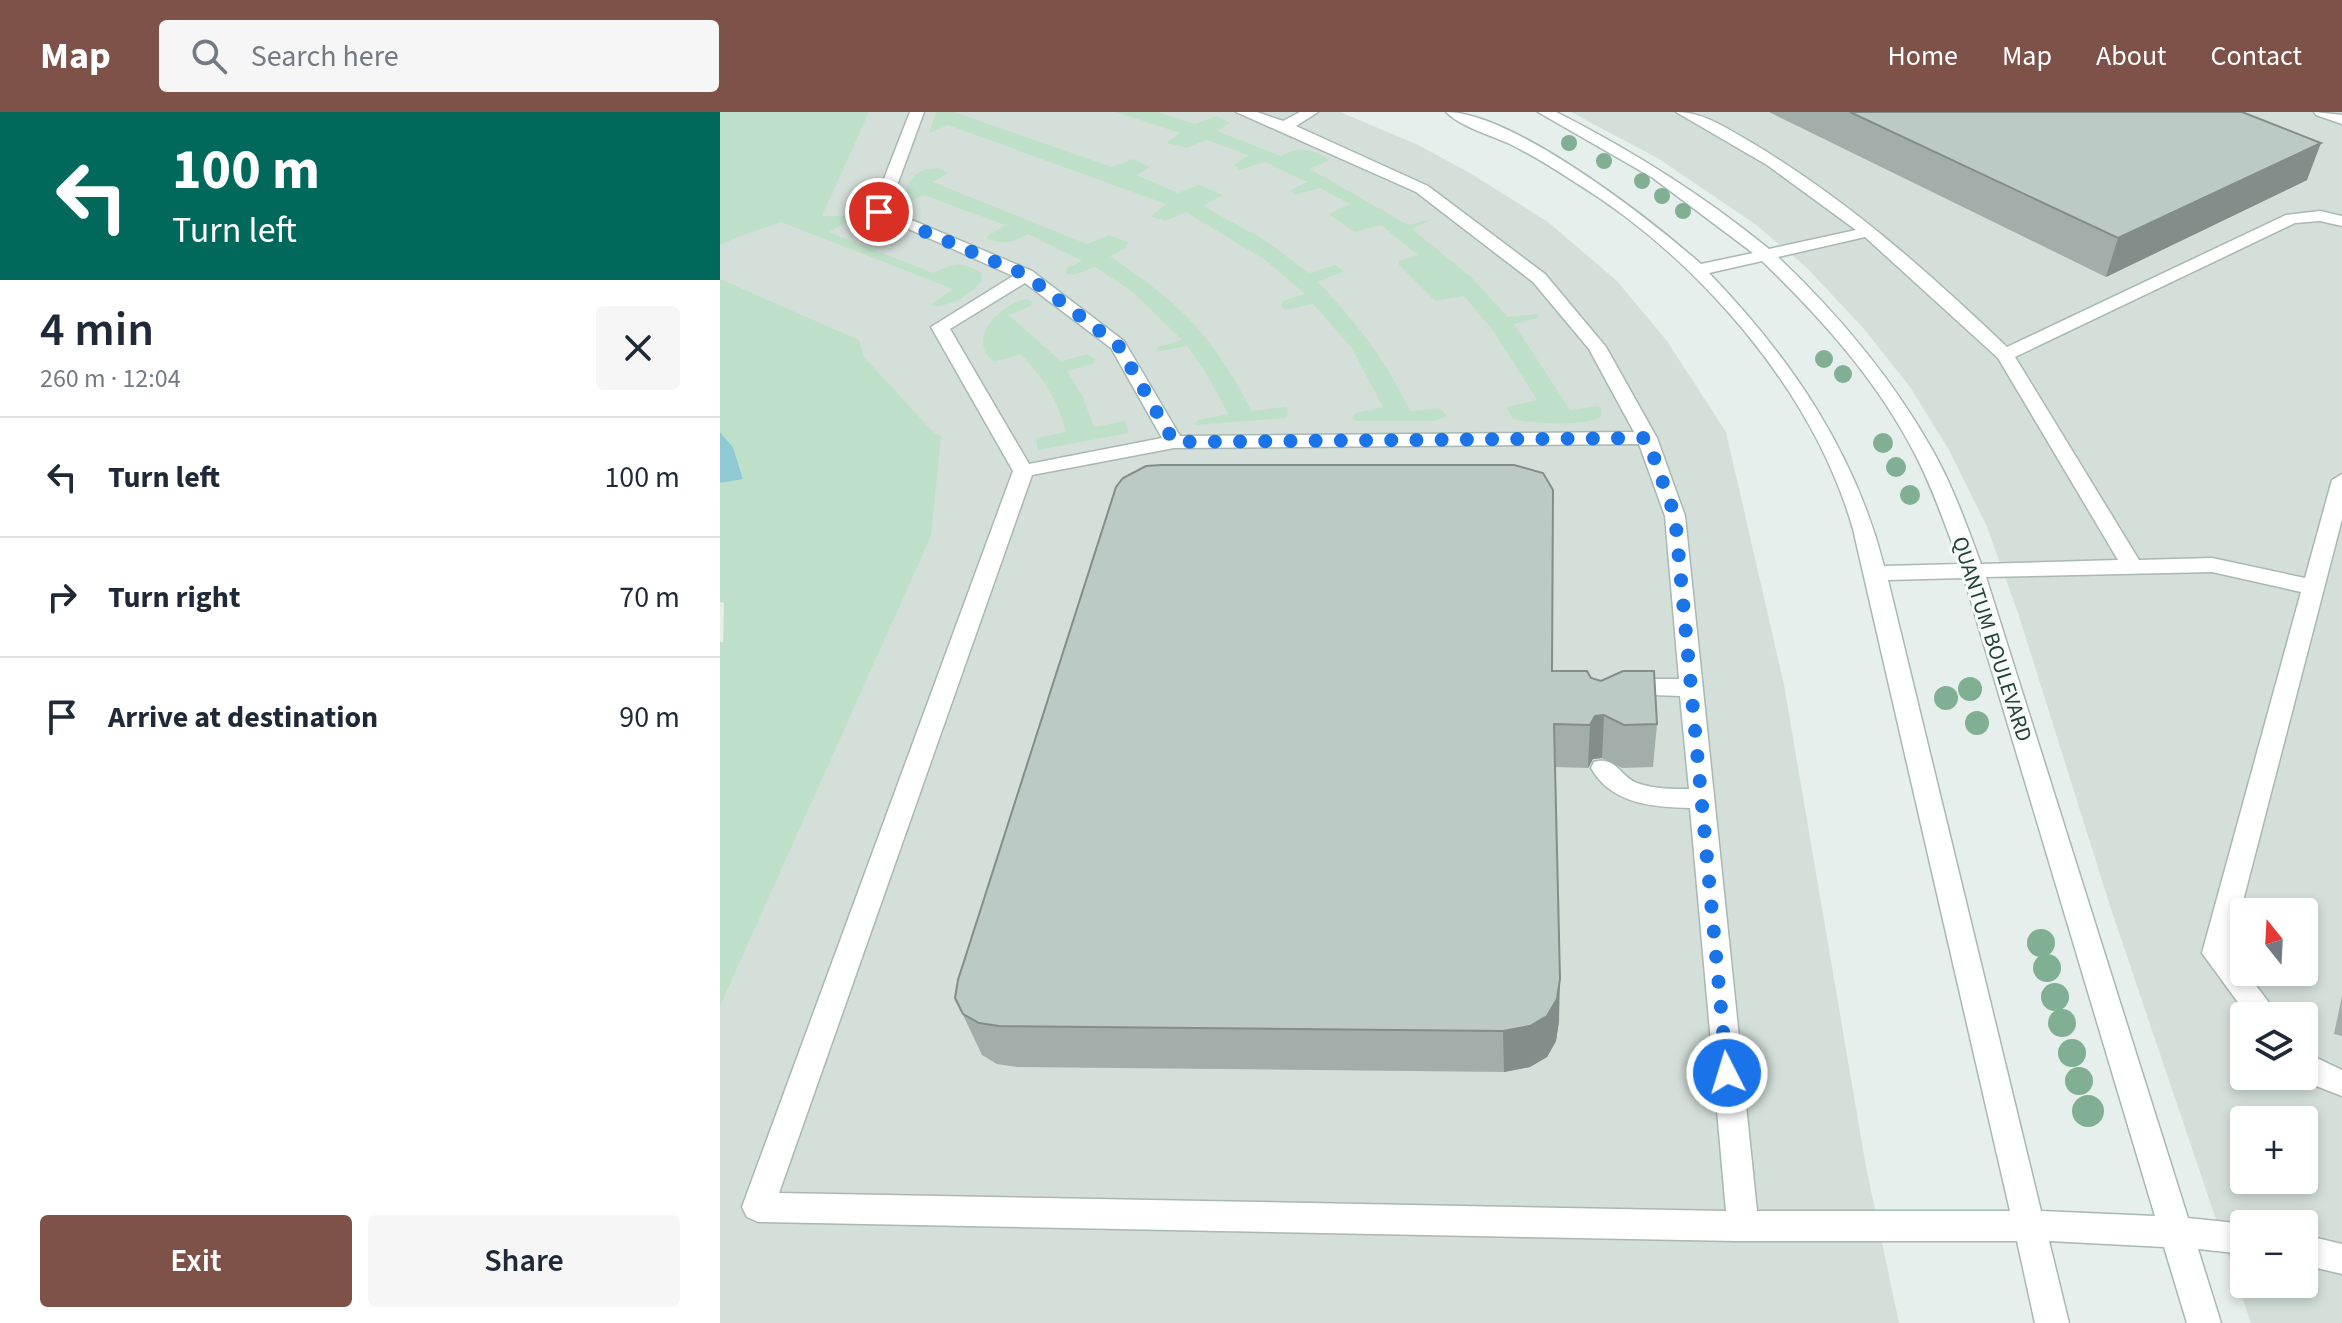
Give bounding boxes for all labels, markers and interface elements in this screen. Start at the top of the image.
search box [159,20,719,92]
text: Map [40,29,111,83]
icon: search [187,34,231,78]
text: Search here [251,35,399,78]
text: Home [1887,36,1958,76]
text: Map [2002,36,2052,76]
text: About [2096,36,2167,76]
text: Contact [2211,36,2302,76]
text: 100 m [172,131,320,210]
icon: left [40,144,144,248]
pin [845,178,913,246]
icon: arrive [857,190,901,234]
text: Turn left [172,205,297,256]
text: 4 min [40,296,154,364]
button: close [596,306,680,390]
text: 260 m · 12:04 [40,360,181,397]
icon: left [40,455,84,499]
text: Turn left [108,456,220,499]
text: 100 m [604,456,680,499]
street label: QUANTUM BOULEVARD [1944,532,2040,746]
icon: right [40,575,84,619]
text: Turn right [108,576,240,619]
text: 70 m [619,576,680,619]
icon: arrive [40,695,84,739]
text: Arrive at destination [108,696,378,739]
text: 90 m [619,696,680,739]
north arrow [2230,898,2318,986]
map controls [2230,898,2318,1298]
button: layers [2230,1002,2318,1090]
position arrow [1685,1031,1769,1115]
button: + [2230,1106,2318,1194]
button: − [2230,1210,2318,1298]
button: Exit [40,1215,352,1307]
button: Share [368,1215,680,1307]

